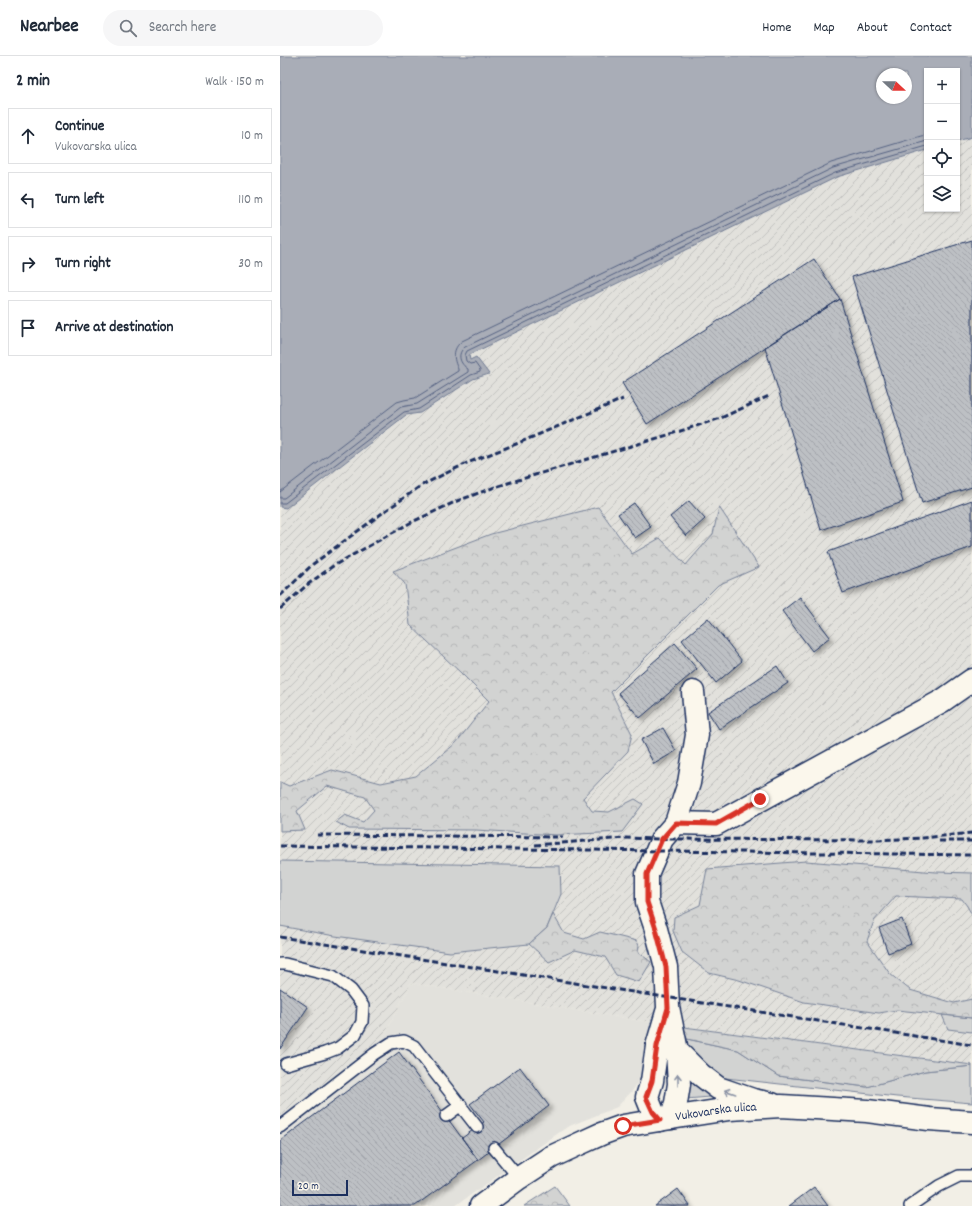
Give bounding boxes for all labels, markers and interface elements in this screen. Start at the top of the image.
search box [103,10,383,46]
text: Nearbee [20,14,79,41]
icon: search [117,17,139,39]
text: Search here [149,17,216,39]
text: Home [762,18,791,38]
text: Map [813,18,835,38]
text: About [857,18,888,38]
text: Contact [910,18,952,38]
north arrow [876,68,912,104]
map controls [924,68,960,212]
button: + [924,68,960,104]
text: 2 min [16,70,50,94]
text: Walk · 150 m [205,73,264,92]
button: − [924,104,960,140]
text: Continue [55,116,104,138]
icon: ahead [17,125,39,147]
text: 10 m [241,127,263,146]
text: Vukovarska ulica [55,138,137,157]
button: locate [924,140,960,176]
button: layers [924,176,960,212]
icon: left [17,189,39,211]
text: Turn left [55,189,104,211]
text: 110 m [238,191,263,210]
icon: right [17,253,39,275]
text: Turn right [55,253,111,275]
text: 30 m [238,255,263,274]
icon: arrive [17,317,39,339]
text: Arrive at destination [55,317,173,339]
route end [751,790,769,808]
one-way arrow [674,1074,682,1087]
one-way arrow [725,1088,737,1096]
street label: Vukovarska ulica [674,1098,758,1127]
route start [614,1117,632,1135]
scale bar [292,1178,348,1197]
text: 20 m [298,1179,319,1195]

